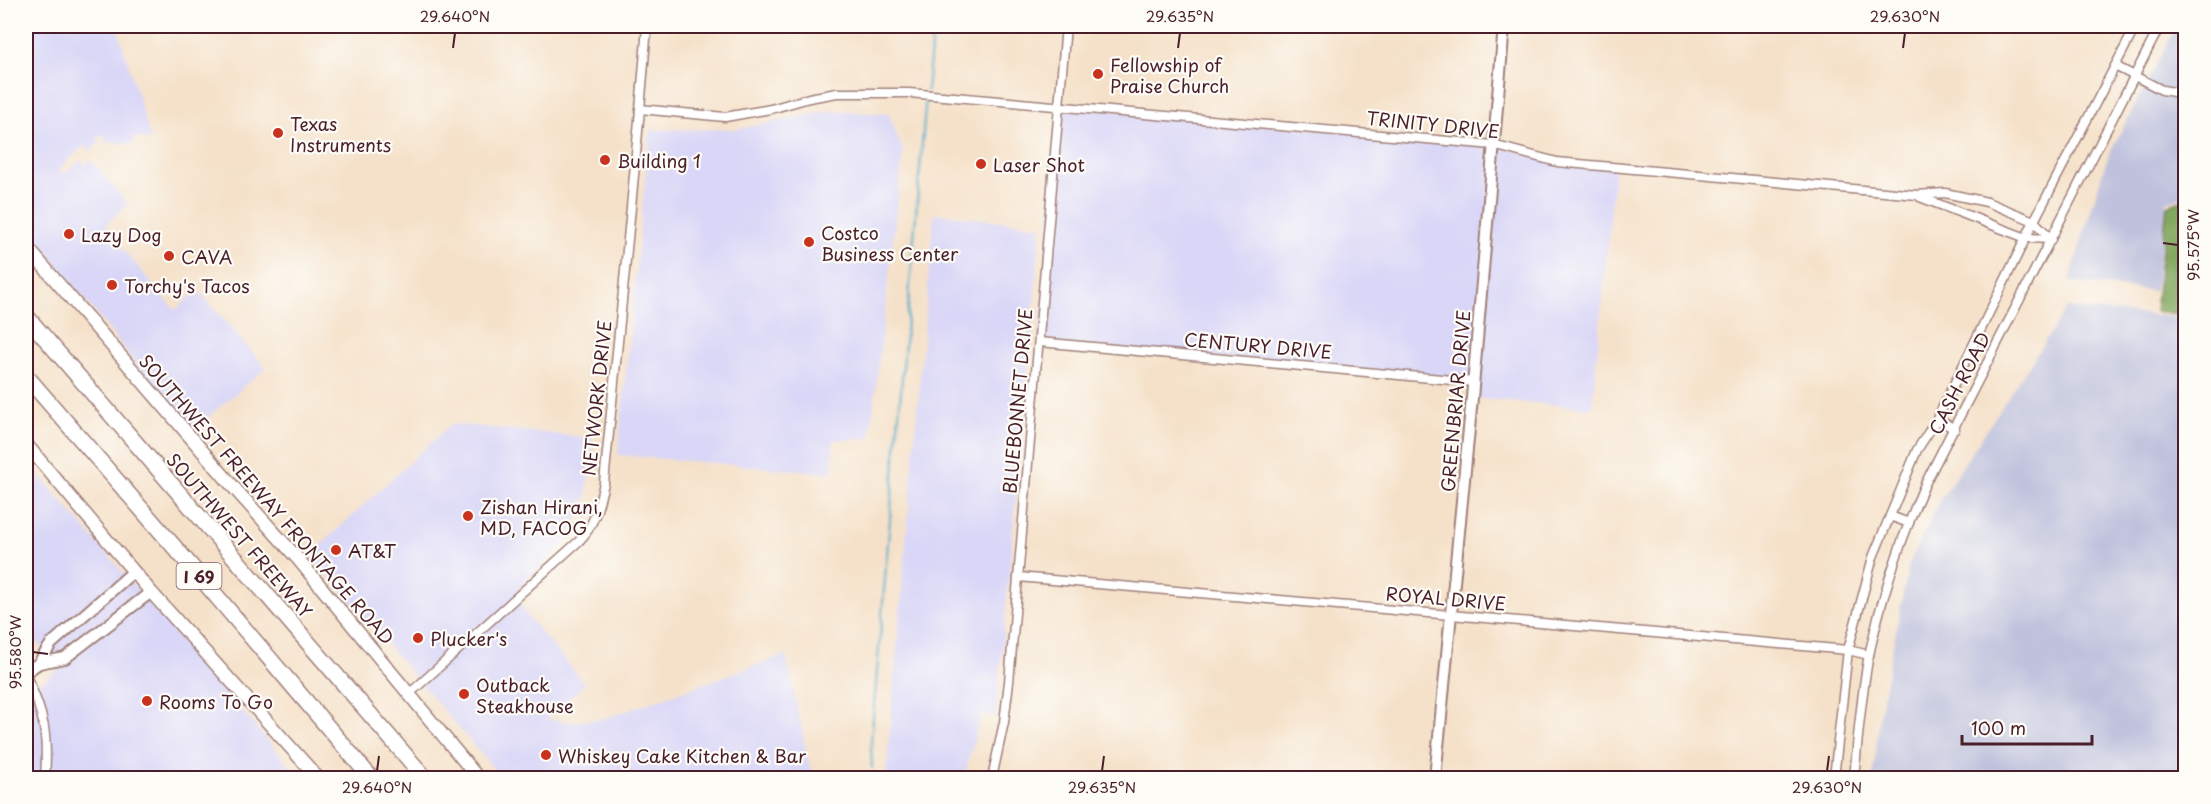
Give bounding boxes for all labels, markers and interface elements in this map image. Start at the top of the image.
text: 29.640°N [420,4,490,27]
text: 29.635°N [1146,4,1214,27]
text: 29.630°N [1870,4,1940,27]
place label: Fellowship of Praise Church [1110,51,1229,99]
marker: Fellowship of Praise Church [1091,67,1105,81]
street label: TRINITY DRIVE [1365,104,1501,144]
place label: Texas Instruments [290,110,391,158]
marker: Texas Instruments [271,126,285,140]
place label: Building 1 [617,147,701,174]
place label: Laser Shot [993,151,1085,178]
marker: Building 1 [598,153,612,167]
marker: Laser Shot [974,157,988,171]
text: 95.575°W [2181,208,2204,281]
place label: Costco Business Center [821,219,959,267]
place label: Lazy Dog [81,221,162,248]
marker: Lazy Dog [62,227,76,241]
marker: Costco Business Center [802,235,816,249]
place label: CAVA [181,243,232,270]
marker: CAVA [162,249,176,263]
place label: Torchy's Tacos [124,272,250,299]
marker: Torchy's Tacos [105,278,119,292]
street label: BLUEBONNET DRIVE [995,307,1039,495]
street label: GREENBRIAR DRIVE [1434,309,1476,493]
street label: NETWORK DRIVE [574,319,618,477]
street label: CENTURY DRIVE [1183,325,1333,365]
street label: CASH ROAD [1922,327,1996,439]
street label: SOUTHWEST FREEWAY FRONTAGE ROAD [135,350,399,648]
street label: SOUTHWEST FREEWAY [163,449,317,621]
place label: Zishan Hirani, MD, FACOG [480,493,603,541]
marker: Zishan Hirani, MD, FACOG [461,509,475,523]
place label: AT&T [348,537,397,564]
marker: AT&T [329,543,343,557]
road number: I 69 [176,563,222,589]
street label: ROYAL DRIVE [1385,579,1507,617]
text: 95.580°W [3,614,26,689]
place label: Plucker's [430,625,507,652]
marker: Plucker's [411,631,425,645]
place label: Outback Steakhouse [476,671,574,719]
marker: Outback Steakhouse [457,687,471,701]
place label: Rooms To Go [159,688,273,715]
marker: Rooms To Go [140,694,154,708]
scale bar [1962,708,2092,746]
text: 100 m [1971,714,2026,741]
place label: Whiskey Cake Kitchen & Bar [558,742,807,769]
marker: Whiskey Cake Kitchen & Bar [539,748,553,762]
text: 29.640°N [342,775,412,798]
text: 29.635°N [1068,775,1136,798]
text: 29.630°N [1792,775,1862,798]

